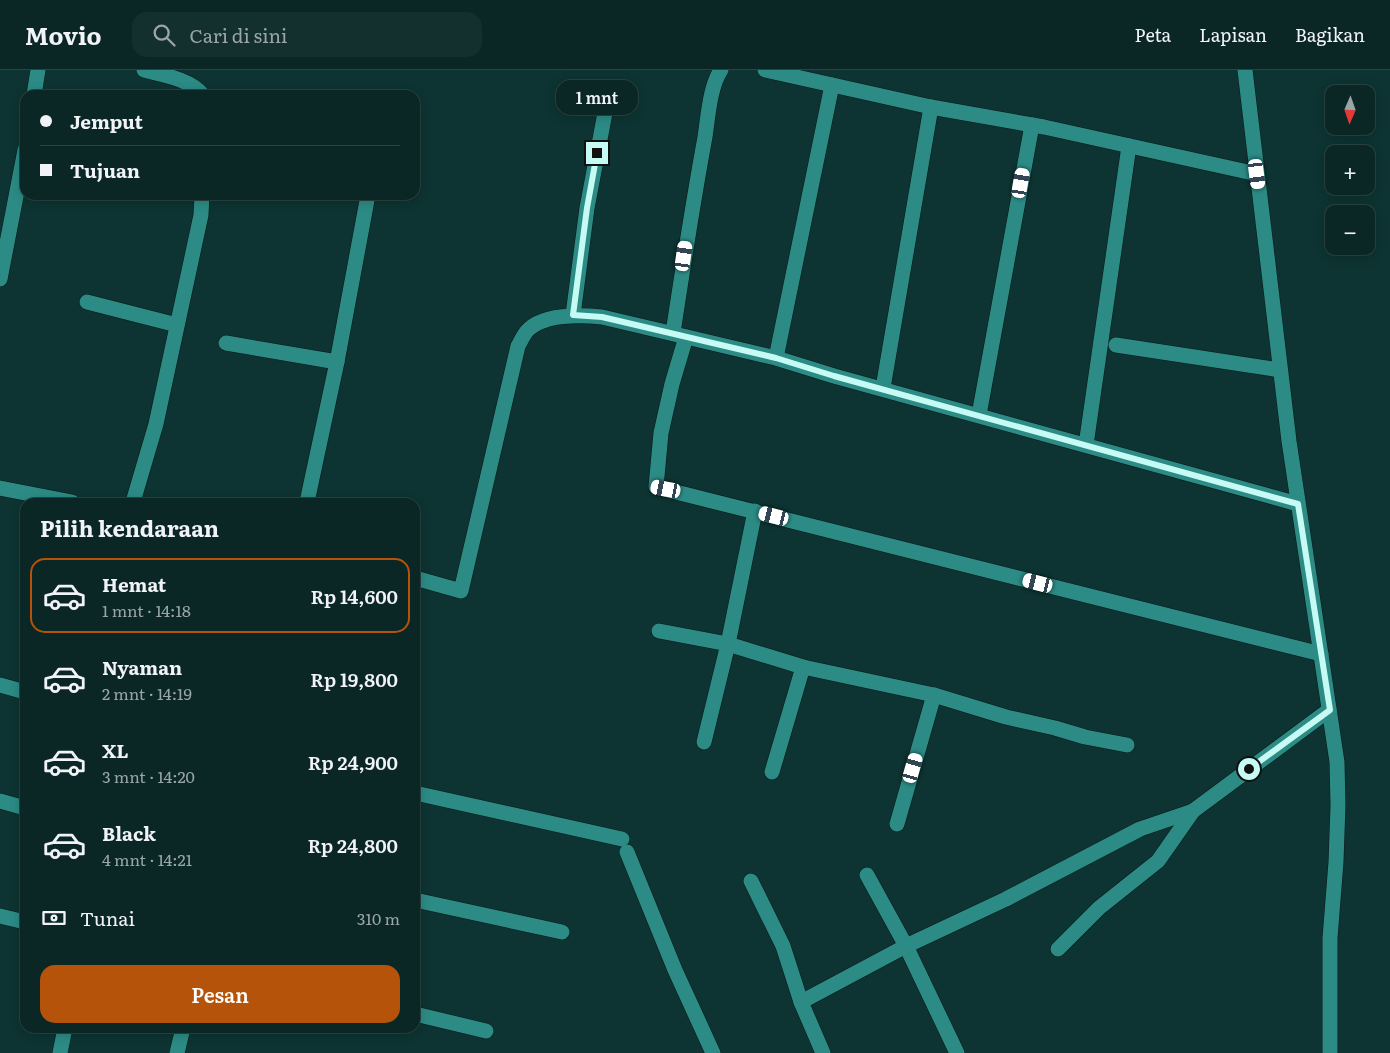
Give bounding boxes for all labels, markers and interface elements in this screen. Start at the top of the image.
search box [132,12,482,57]
text: Movio [25,17,102,52]
icon: search [150,21,178,49]
text: Cari di sini [190,21,287,49]
text: Peta [1135,21,1171,48]
text: Lapisan [1199,21,1267,48]
text: Bagikan [1295,21,1365,48]
callout: 1 mnt [556,81,638,116]
text: 1 mnt [576,85,618,109]
north arrow [1325,85,1375,135]
map controls [1325,85,1375,255]
text: Jemput [70,107,143,135]
route end [586,142,608,164]
button: + [1325,145,1375,195]
text: Tujuan [70,156,140,184]
car [1247,158,1266,190]
car [1011,167,1030,199]
button: − [1325,205,1375,255]
car [674,240,693,272]
car [649,479,682,499]
car [757,505,790,527]
text: Pilih kendaraan [40,511,219,544]
text: Hemat [102,570,166,598]
car [1021,572,1054,594]
icon: car [42,573,87,618]
text: Rp 14,600 [311,582,398,610]
text: 1 mnt · 14:18 [102,598,191,622]
text: Nyaman [102,653,182,681]
icon: car [42,656,87,701]
text: Rp 19,800 [310,665,398,693]
text: 2 mnt · 14:19 [102,681,192,705]
text: XL [102,736,129,764]
icon: car [42,739,87,784]
text: Rp 24,900 [308,748,398,776]
car [901,752,924,784]
route start [1238,758,1260,780]
text: 3 mnt · 14:20 [102,764,195,788]
text: Black [102,819,156,847]
icon: car [42,822,87,867]
text: Rp 24,800 [307,831,398,859]
text: 4 mnt · 14:21 [102,847,192,871]
icon: cash [40,904,68,932]
text: Tunai [80,904,135,932]
text: 310 m [357,906,400,930]
button: Pesan [40,965,400,1023]

